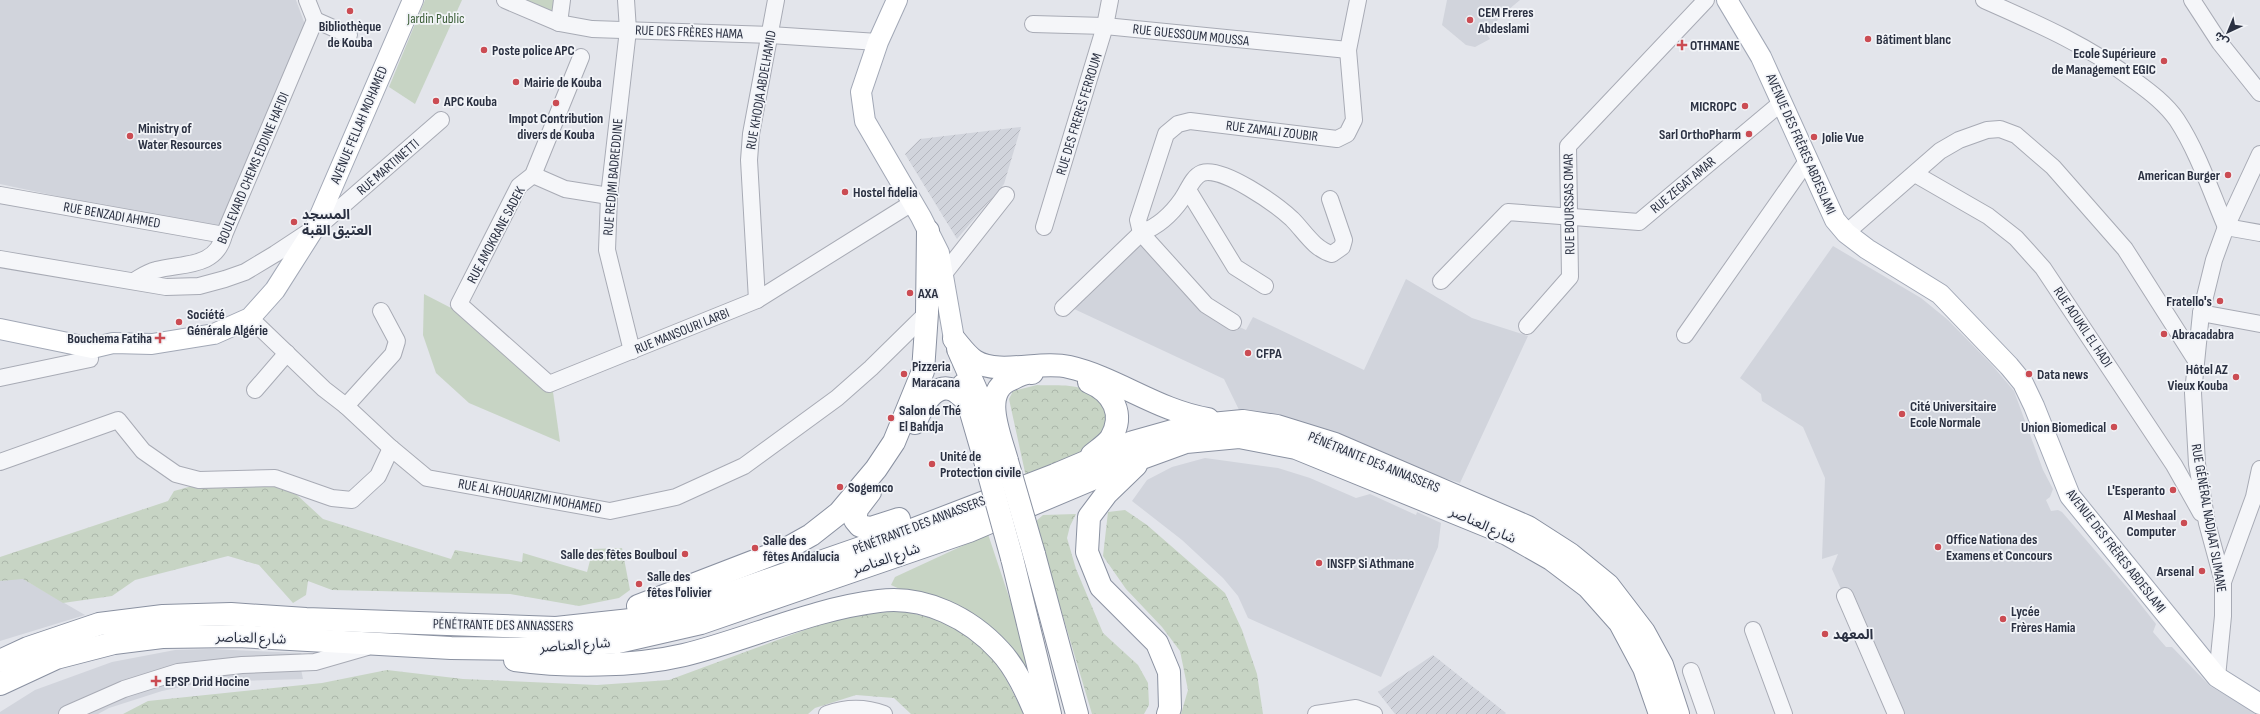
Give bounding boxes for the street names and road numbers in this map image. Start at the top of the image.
street label: RUE GUESSOUM MOUSSA [1132,20,1251,50]
street label: RUE DES FRÈRES HAMA [635,22,744,42]
street label: RUE KHODJA ABDELHAMID [742,29,780,151]
street label: RUE DES FRERES FERROUM [1052,51,1106,177]
street label: AVENUE FELLAH MOHAMED [326,64,392,187]
street label: AVENUE DES FRÈRES ABDESLAMI [1762,70,1840,217]
street label: BOULEVARD CHEMS EDDINE HAFIDI [213,89,293,247]
street label: RUE REDJMI BADREDDINE [599,117,627,236]
street label: RUE ZAMALI ZOUBIR [1225,117,1320,145]
street label: RUE MARTINETTI [353,135,423,199]
street label: RUE ZEGAT AMAR [1647,152,1719,217]
street label: RUE BOURSSAS OMAR [1560,153,1578,255]
street label: RUE AMOKRANE SADEK [463,183,529,286]
street label: RUE BENZADI AHMED [62,198,162,232]
street label: RUE AOUKIL EL HADI [2050,283,2116,371]
street label: RUE MANSOURI LARBI [632,304,732,358]
street label: PÉNÉTRANTE DES ANNASSERS [1306,428,1442,496]
street label: RUE GÉNÉRAL NADJAAT SLIMANE [2188,442,2230,594]
street label: RUE AL KHOUARIZMI MOHAMED [457,475,603,517]
street label: AVENUE DES FRÈRES ABDESLAMI [2062,485,2170,616]
street label: PÉNÉTRANTE DES ANNASSERS [850,492,988,558]
street label: شارع العناصر [1445,502,1519,549]
street label: شارع العناصر [849,539,923,581]
street label: PÉNÉTRANTE DES ANNASSERS [433,615,573,635]
street label: شارع العناصر [214,628,287,650]
street label: شارع العناصر [538,634,611,658]

